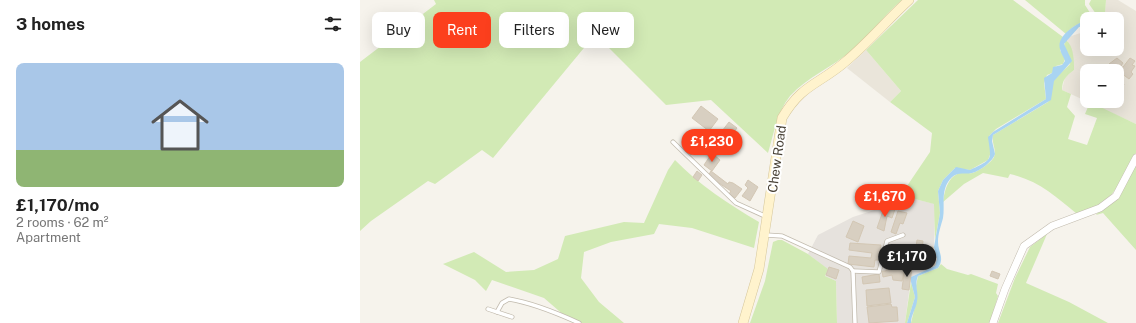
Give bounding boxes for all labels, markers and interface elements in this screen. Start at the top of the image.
chip: Buy [372,12,425,48]
chip: Rent [433,12,491,48]
chip: Filters [499,12,569,48]
chip: New [577,12,634,48]
map controls [1080,12,1124,108]
button: + [1080,12,1124,56]
icon: filters [322,13,344,35]
text: 3 homes [16,14,85,34]
button: − [1080,64,1124,108]
icon: home [144,89,216,161]
street label: Chew Road [765,124,789,194]
pin: £1,230 [679,129,745,163]
text: £1,230 [690,134,734,149]
pin: £1,670 [852,184,918,218]
text: £1,670 [864,189,906,204]
text: £1,170/mo [16,195,99,215]
text: 2 rooms · 62 m² [16,215,109,230]
text: Apartment [16,230,81,245]
pin: £1,170 [874,244,940,278]
text: £1,170 [887,249,927,264]

